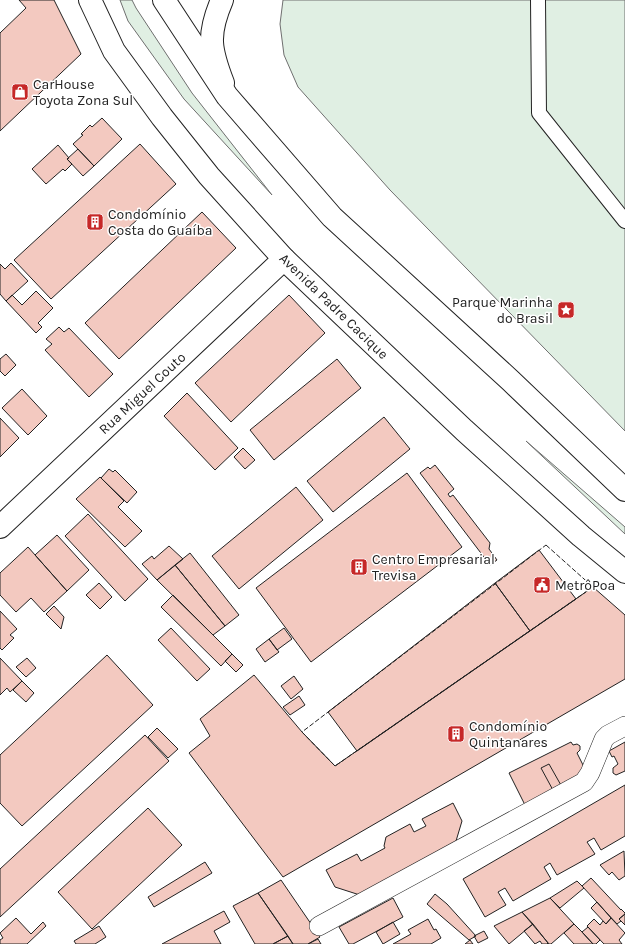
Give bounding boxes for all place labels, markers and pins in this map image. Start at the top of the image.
place label: CarHouse Toyota Zona Sul [33,76,133,109]
shop icon: CarHouse Toyota Zona Sul [10,82,30,102]
place label: Condomínio Costa do Guaíba [108,206,213,239]
building icon: Condomínio Costa do Guaíba [85,212,105,232]
place label: Parque Marinha do Brasil [452,294,553,327]
place icon: Parque Marinha do Brasil [556,300,576,320]
place label: Centro Empresarial Trevisa [372,551,495,584]
building icon: Centro Empresarial Trevisa [349,557,369,577]
public building icon: MetrôPoa [532,575,552,595]
place label: MetrôPoa [555,577,615,594]
place label: Condomínio Quintanares [469,718,548,751]
building icon: Condomínio Quintanares [446,724,466,744]

